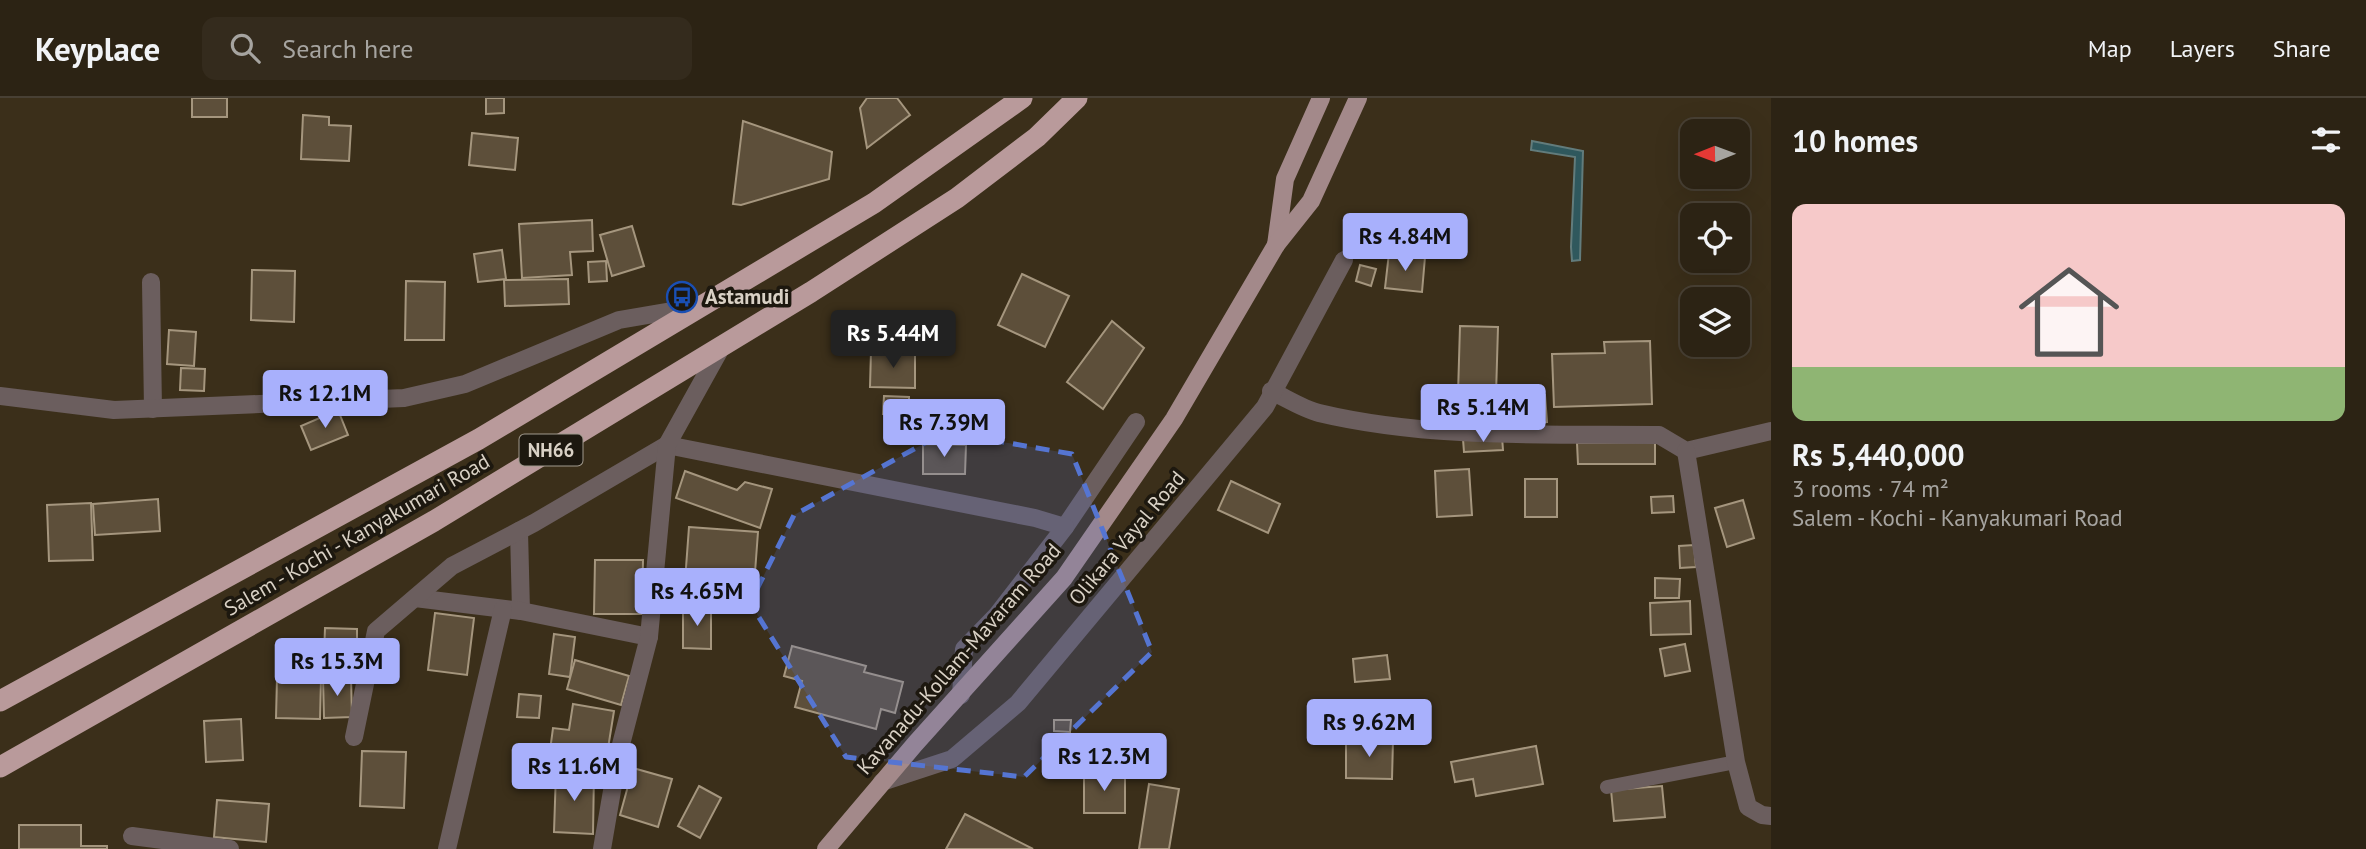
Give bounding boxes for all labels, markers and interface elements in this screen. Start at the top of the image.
search box [202,17,692,80]
text: Keyplace [35,27,160,70]
icon: search [226,29,264,67]
text: Search here [282,32,413,65]
text: Map [2088,33,2132,64]
text: Layers [2170,33,2235,64]
text: Share [2273,33,2331,64]
north arrow [1680,119,1750,189]
map controls [1680,119,1750,357]
text: 10 homes [1792,121,1918,160]
icon: filters [2307,121,2345,159]
button: locate [1680,203,1750,273]
pin: Rs 4.84M [1333,214,1477,273]
text: Rs 4.84M [1359,221,1451,250]
icon: home [2006,249,2132,375]
bus stop icon: Astamudi [665,280,699,314]
place label: Astamudi [705,283,789,310]
button: layers [1680,287,1750,357]
pin: Rs 5.44M [821,310,965,370]
text: Rs 5.44M [847,318,939,347]
pin: Rs 12.1M [253,370,397,430]
text: Rs 12.1M [279,378,371,407]
pin: Rs 5.14M [1411,384,1555,444]
text: Rs 5.14M [1437,392,1529,421]
pin: Rs 7.39M [872,400,1016,459]
text: Rs 7.39M [899,407,989,436]
road number: NH66 [520,434,582,466]
text: Rs 5,440,000 [1792,435,1965,474]
street label: Salem - Kochi - Kanyakumari Road [219,447,494,622]
street label: Olikara Vayal Road [1063,465,1191,610]
text: 3 rooms · 74 m² [1792,474,1949,503]
text: Salem - Kochi - Kanyakumari Road [1792,503,2123,532]
street label: Kavanadu-Kollam-Mavaram Road [851,537,1067,780]
pin: Rs 4.65M [625,568,769,628]
text: Rs 4.65M [651,576,743,605]
pin: Rs 15.3M [265,638,409,698]
text: Rs 15.3M [291,646,383,675]
pin: Rs 9.62M [1297,700,1441,759]
text: Rs 9.62M [1323,707,1415,736]
pin: Rs 12.3M [1032,734,1176,793]
text: Rs 12.3M [1058,741,1150,770]
pin: Rs 11.6M [502,744,646,803]
text: Rs 11.6M [528,751,620,780]

